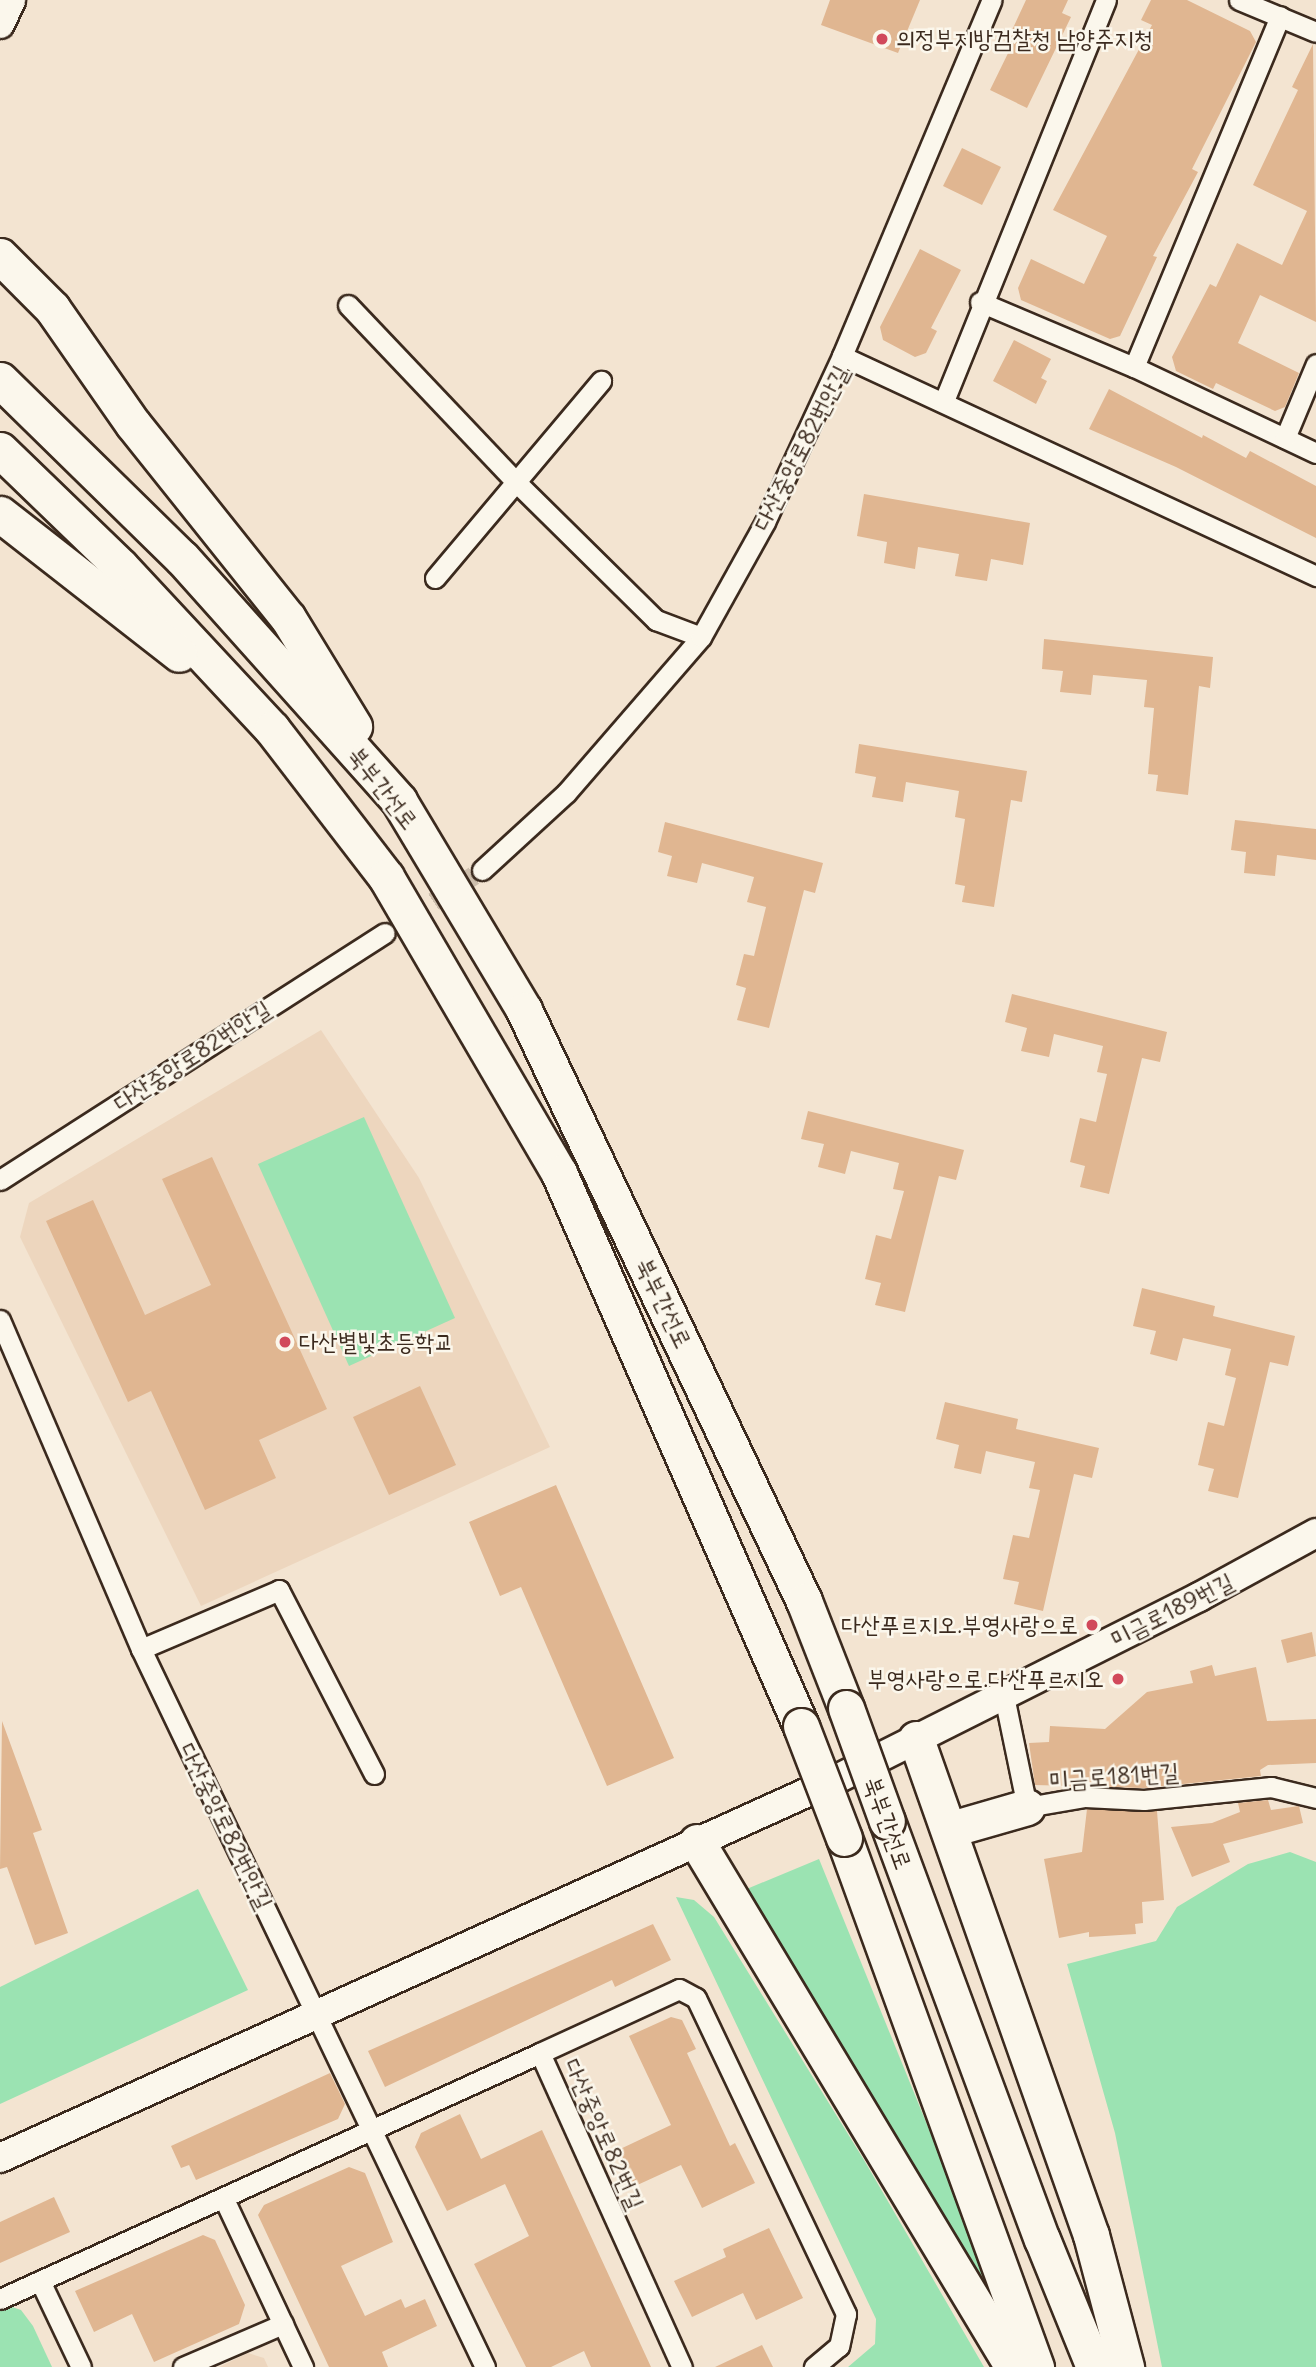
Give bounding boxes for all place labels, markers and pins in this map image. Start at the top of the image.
place label: 의정부지방검찰청 남양주지청 [896,25,1153,53]
marker: 의정부지방검찰청 남양주지청 [874,31,890,47]
place label: 다산별빛초등학교 [299,1328,453,1356]
marker: 다산별빛초등학교 [277,1334,293,1350]
place label: 다산푸르지오.부영사랑으로 [841,1611,1078,1639]
marker: 다산푸르지오.부영사랑으로 [1084,1617,1100,1633]
place label: 부영사랑으로.다산푸르지오 [867,1665,1104,1693]
marker: 부영사랑으로.다산푸르지오 [1110,1671,1126,1687]

